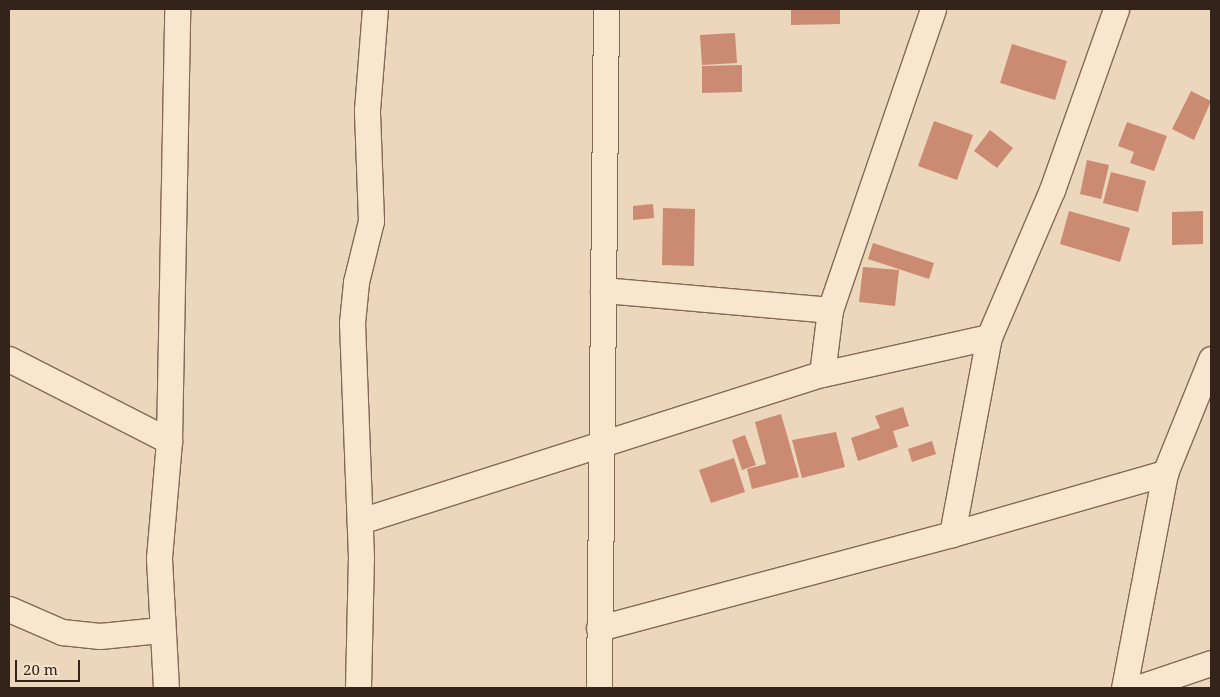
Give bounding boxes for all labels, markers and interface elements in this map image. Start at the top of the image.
scale bar [18,650,82,682]
text: 20 m [23,659,58,679]

